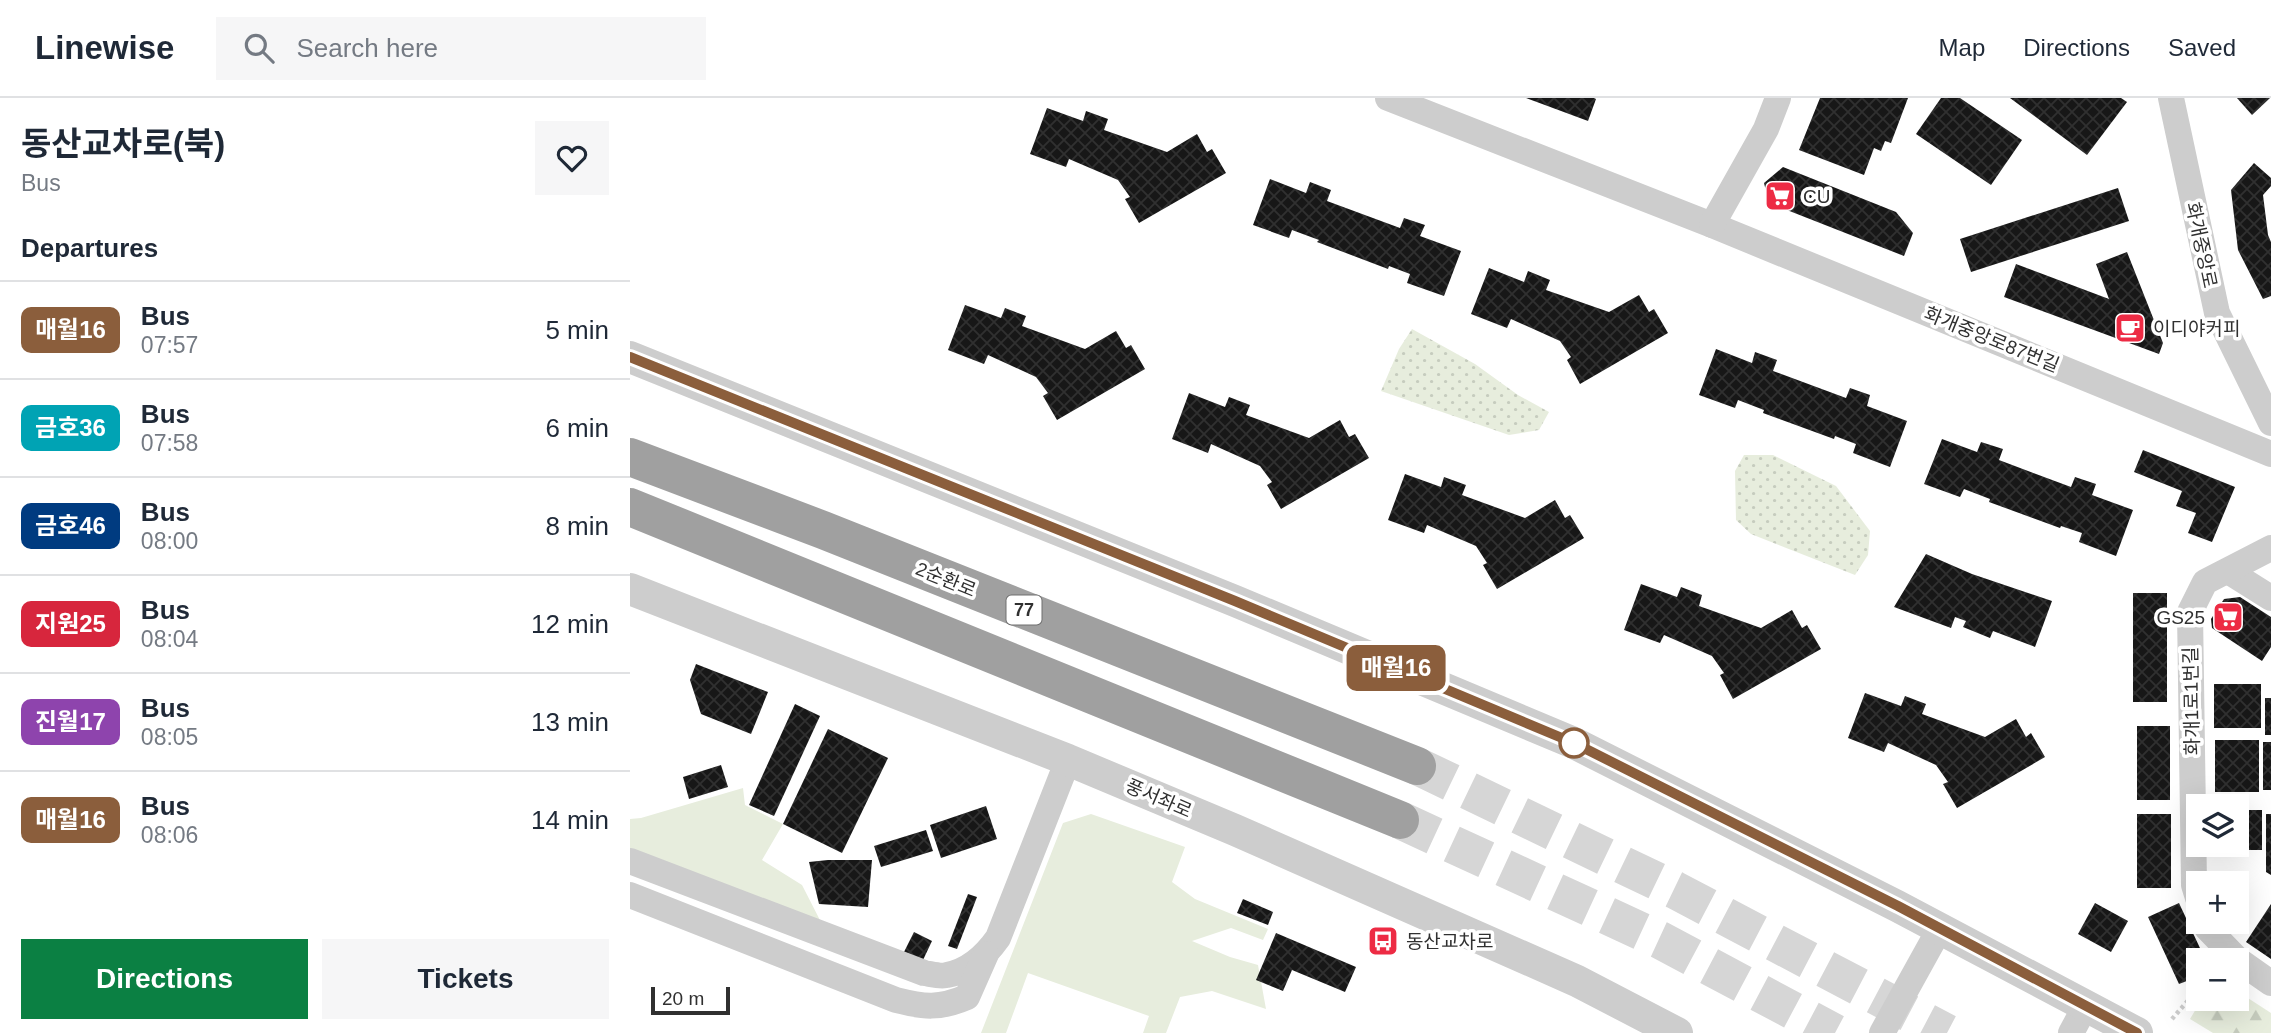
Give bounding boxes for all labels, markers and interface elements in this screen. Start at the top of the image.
search box [216,17,706,80]
text: Linewise [35,29,174,66]
icon: search [240,29,278,67]
text: Search here [296,33,438,63]
text: Map [1939,34,1985,61]
text: Directions [2023,34,2130,61]
text: Saved [2168,34,2236,61]
button: heart [535,121,609,195]
text: 동산교차로(북) [21,125,225,162]
text: Bus [21,170,61,196]
supermarket icon: CU [1763,179,1797,213]
place label: CU [1803,186,1830,207]
street label: 화개중앙로 [2182,200,2221,290]
text: Departures [21,233,158,263]
text: Bus [141,301,190,331]
street label: 화개중앙로87번길 [1921,303,2062,376]
cafe icon: 이디야커피 [2113,311,2147,345]
text: 5 min [545,315,609,345]
text: 매월16 [35,316,106,343]
place label: 이디야커피 [2153,318,2240,339]
text: 07:57 [141,332,198,358]
text: Bus [141,399,190,429]
text: 6 min [545,413,609,443]
text: 금호36 [35,414,106,441]
text: 07:58 [141,430,198,456]
text: Bus [141,497,190,527]
text: 8 min [545,511,609,541]
text: 금호46 [35,512,106,539]
text: 08:00 [141,528,198,554]
street label: 2순환로 [913,558,979,601]
text: Bus [141,595,190,625]
road number: 77 [1006,596,1042,624]
supermarket icon: GS25 [2211,600,2245,634]
place label: GS25 [2156,607,2205,628]
text: 12 min [531,609,609,639]
text: 지원25 [35,610,106,637]
text: 08:04 [141,626,198,652]
line badge: 매월16 [1347,645,1445,691]
street label: 화개1로1번길 [2180,647,2203,755]
text: 매월16 [1361,654,1431,681]
text: Bus [141,693,190,723]
text: 13 min [531,707,609,737]
text: 진월17 [35,708,106,735]
text: 08:05 [141,724,198,750]
unlabelled marker [1559,728,1589,758]
street label: 풍서좌로 [1123,775,1195,822]
text: Bus [141,791,190,821]
map controls [2186,794,2249,1011]
button: layers [2186,794,2249,857]
text: 14 min [531,805,609,835]
text: 매월16 [35,806,106,833]
text: 08:06 [141,822,198,848]
button: + [2186,871,2249,934]
bus stop icon: 동산교차로 [1366,924,1400,958]
place label: 동산교차로 [1406,931,1493,952]
button: Directions [21,939,308,1019]
button: Tickets [322,939,609,1019]
button: − [2186,948,2249,1011]
scale bar [651,984,730,1016]
text: 20 m [662,988,704,1009]

